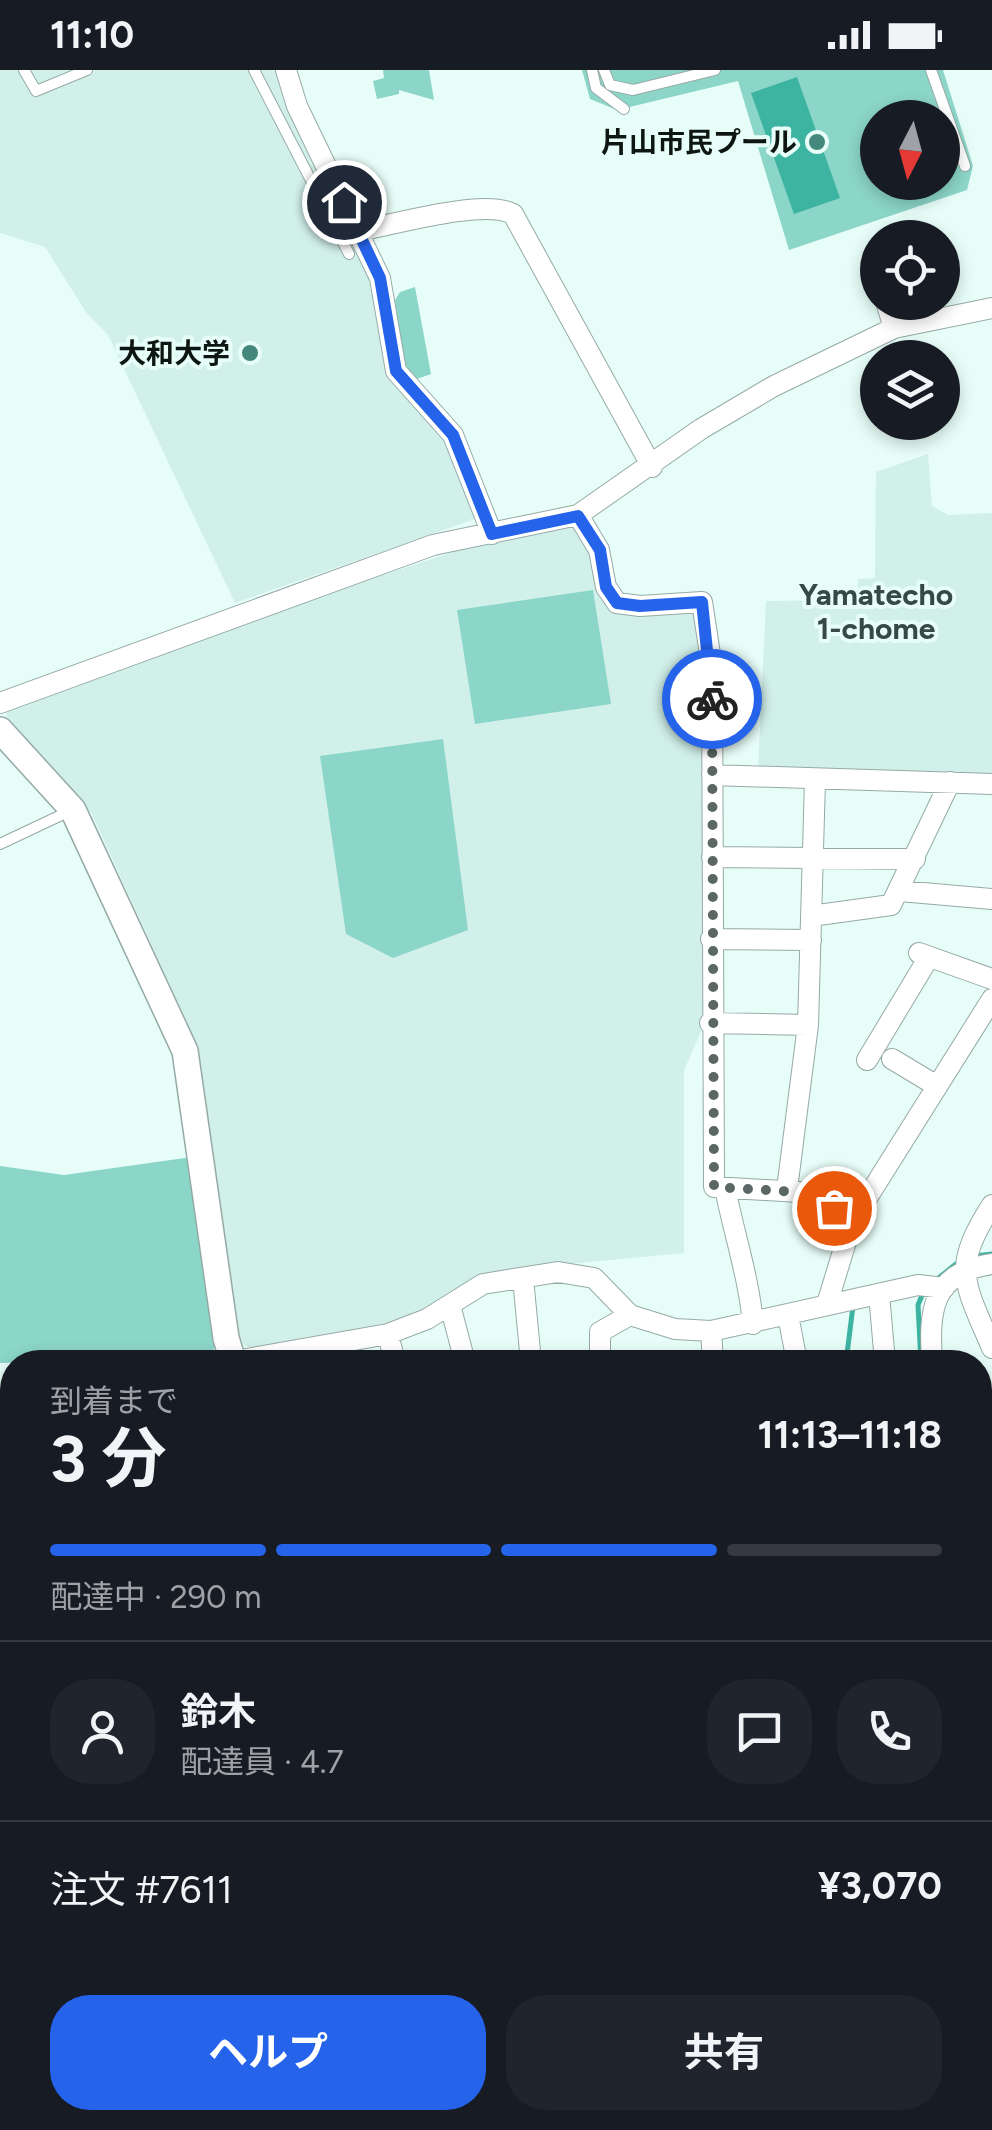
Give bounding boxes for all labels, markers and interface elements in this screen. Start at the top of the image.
text: 11:10 [50,12,134,58]
north arrow [860,100,960,200]
map controls [860,100,960,440]
place label: 片山市民プール [601,125,797,159]
marker: 片山市民プール [806,131,828,153]
pin [302,160,387,245]
icon: home [317,175,372,230]
button: locate [860,220,960,320]
place label: 大和大学 [118,336,230,370]
button: layers [860,340,960,440]
marker: 大和大学 [239,342,261,364]
district label: Yamatecho 1-chome [799,576,953,647]
courier [662,649,762,749]
icon: bike [685,672,740,727]
pin [792,1166,877,1251]
icon: bag [807,1181,862,1236]
text: 到着まで [50,1382,178,1420]
text: 11:13–11:18 [758,1412,942,1458]
text: 3 分 [50,1419,167,1497]
text: 配達中 · 290 m [50,1578,262,1616]
button: person [50,1679,155,1784]
button: chat [707,1679,812,1784]
button: phone [837,1679,942,1784]
text: 鈴木 [180,1689,256,1735]
text: 配達員 · 4.7 [180,1743,344,1781]
text: ¥3,070 [818,1863,942,1909]
text: 注文 #7611 [50,1867,233,1913]
button: ヘルプ [50,1995,486,2110]
button: 共有 [506,1995,942,2110]

